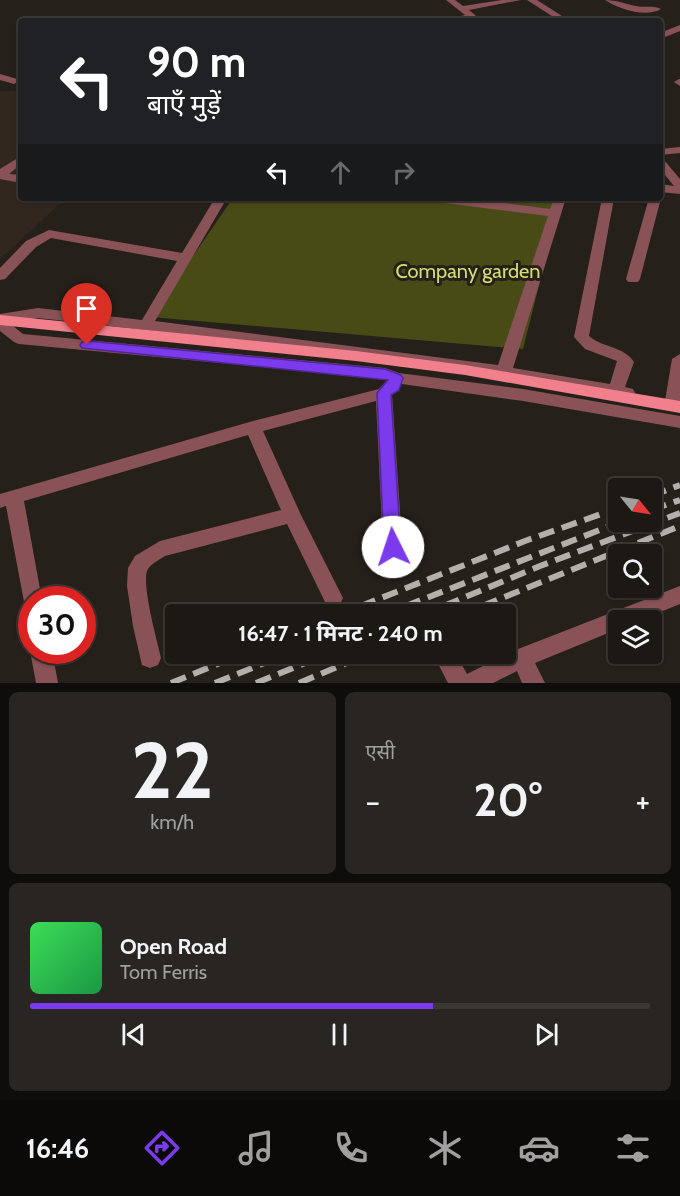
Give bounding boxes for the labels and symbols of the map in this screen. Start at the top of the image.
park label: Company garden [396,259,540,283]
pin [61,283,112,345]
north arrow [608,478,662,532]
position arrow [361,515,425,579]
speed limit sign: 30 [18,586,96,664]

